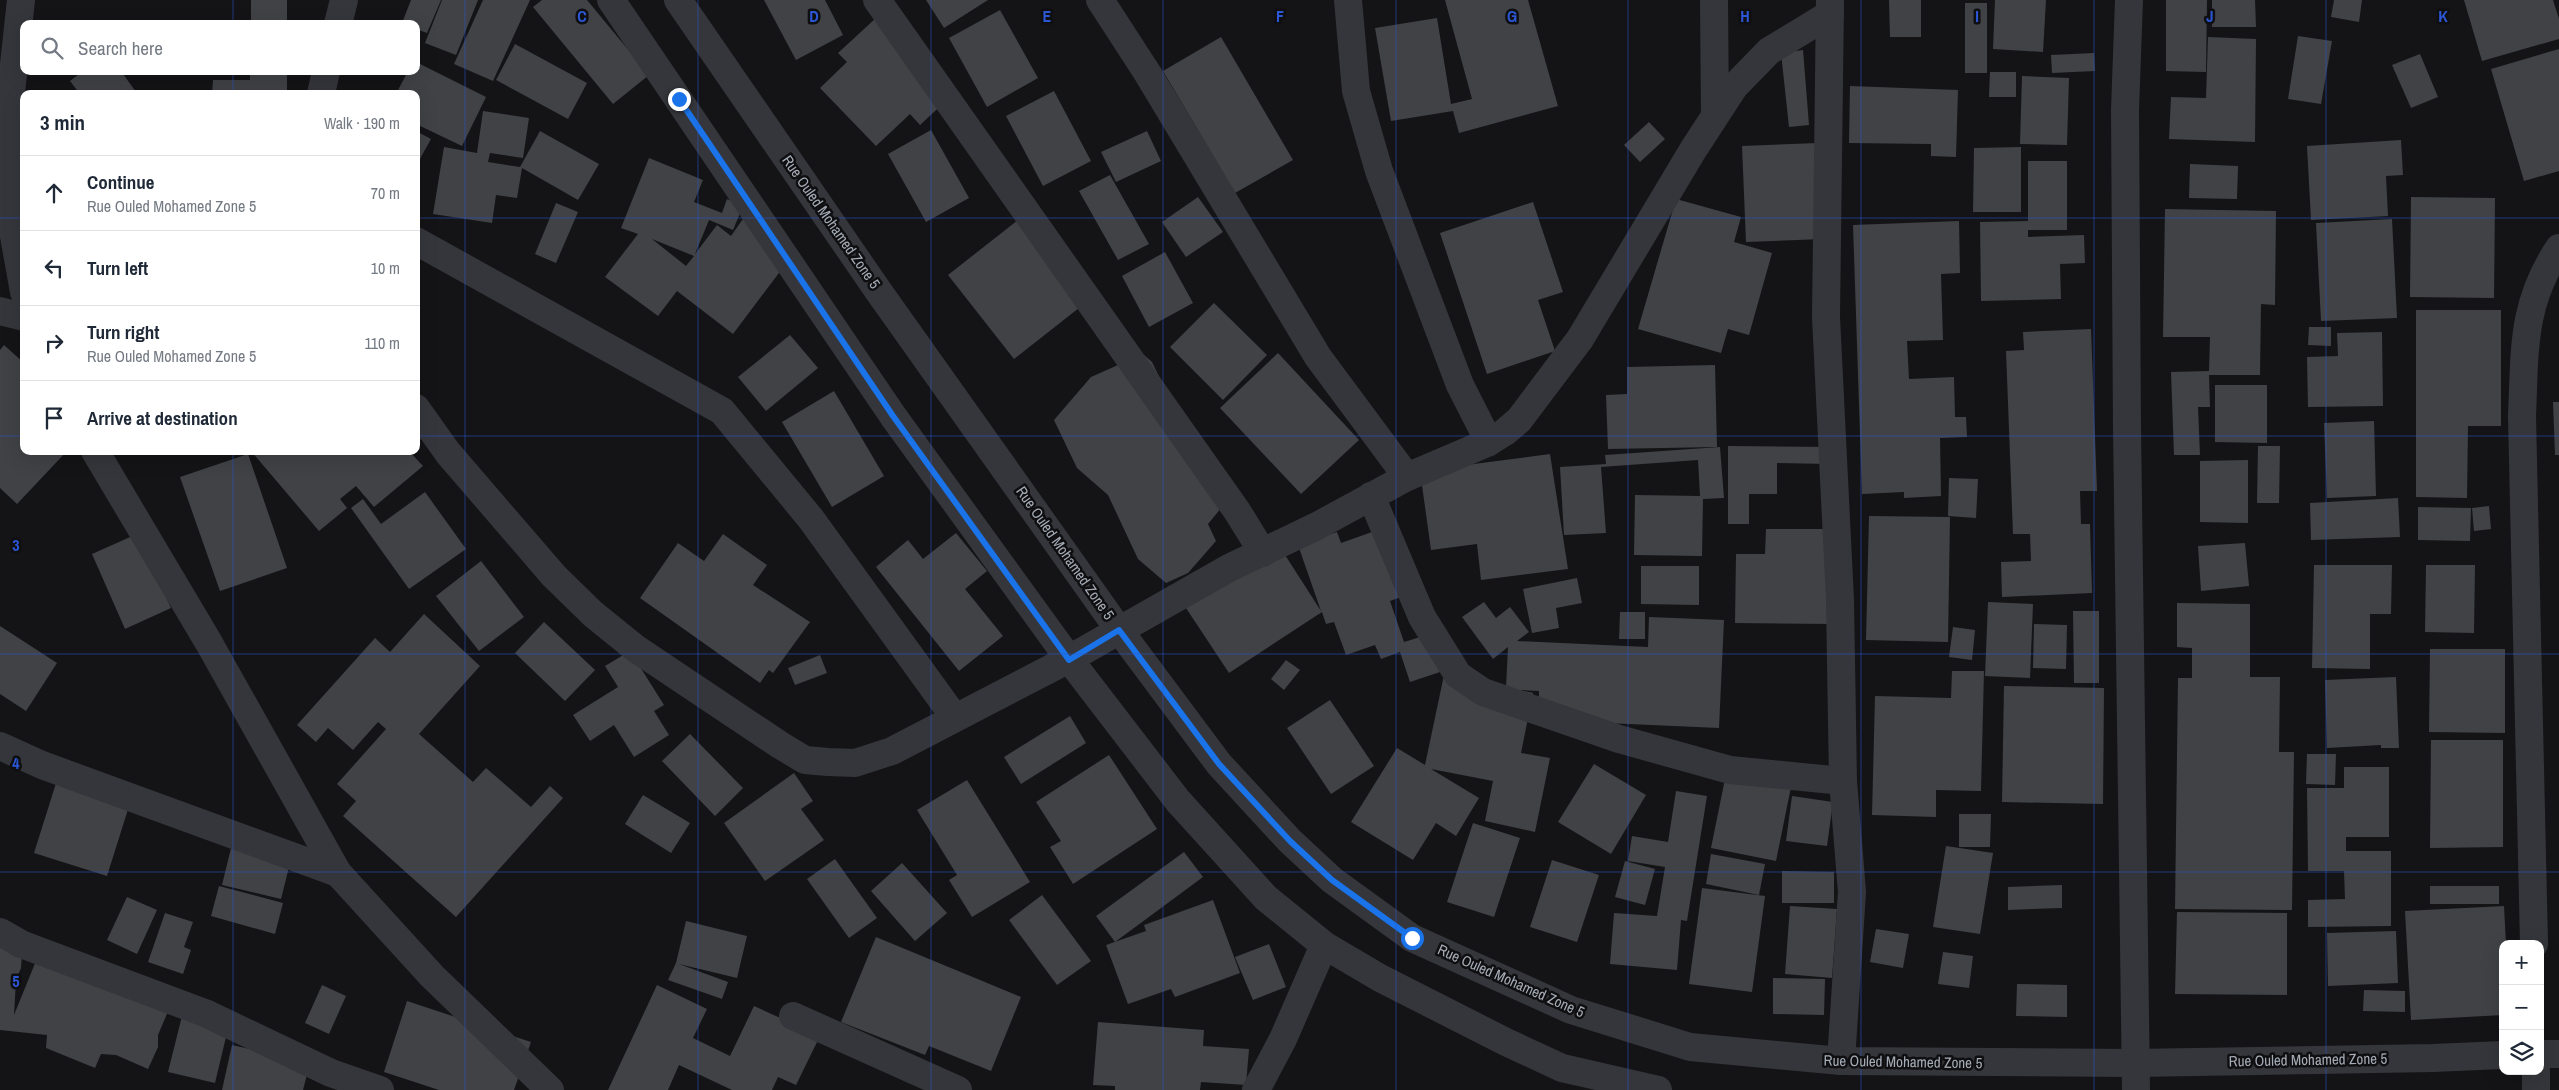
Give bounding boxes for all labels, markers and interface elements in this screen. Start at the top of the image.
text: C [577,5,587,27]
text: D [809,5,819,27]
text: E [1043,5,1052,27]
text: F [1276,5,1284,27]
text: G [1507,5,1517,27]
text: H [1740,5,1750,27]
text: I [1975,5,1979,27]
text: J [2206,5,2214,27]
text: K [2438,5,2448,27]
search box [20,20,420,75]
icon: search [38,34,66,62]
text: Search here [78,35,163,61]
route end [668,88,691,111]
text: 3 min [40,108,85,137]
text: Walk · 190 m [324,112,400,134]
street label: Rue Ouled Mohamed Zone 5 [777,151,886,293]
text: Continue [87,169,155,195]
icon: ahead [40,179,68,207]
text: 70 m [371,182,400,204]
text: Rue Ouled Mohamed Zone 5 [87,195,256,217]
icon: left [40,254,68,282]
text: Turn left [87,255,148,281]
text: 10 m [371,257,400,279]
text: Turn right [87,319,159,345]
icon: right [40,329,68,357]
text: 110 m [364,332,400,354]
text: Rue Ouled Mohamed Zone 5 [87,345,256,367]
icon: arrive [40,404,68,432]
text: Arrive at destination [87,405,238,431]
street label: Rue Ouled Mohamed Zone 5 [1011,482,1120,624]
text: 3 [12,534,20,556]
text: 4 [12,752,20,774]
route start [1401,927,1424,950]
street label: Rue Ouled Mohamed Zone 5 [1434,939,1588,1022]
map controls [2499,940,2544,1075]
button: + [2499,940,2544,985]
text: 5 [12,970,20,992]
button: − [2499,985,2544,1030]
button: layers [2499,1030,2544,1075]
street label: Rue Ouled Mohamed Zone 5 [2228,1048,2388,1071]
street label: Rue Ouled Mohamed Zone 5 [1824,1050,1983,1073]

